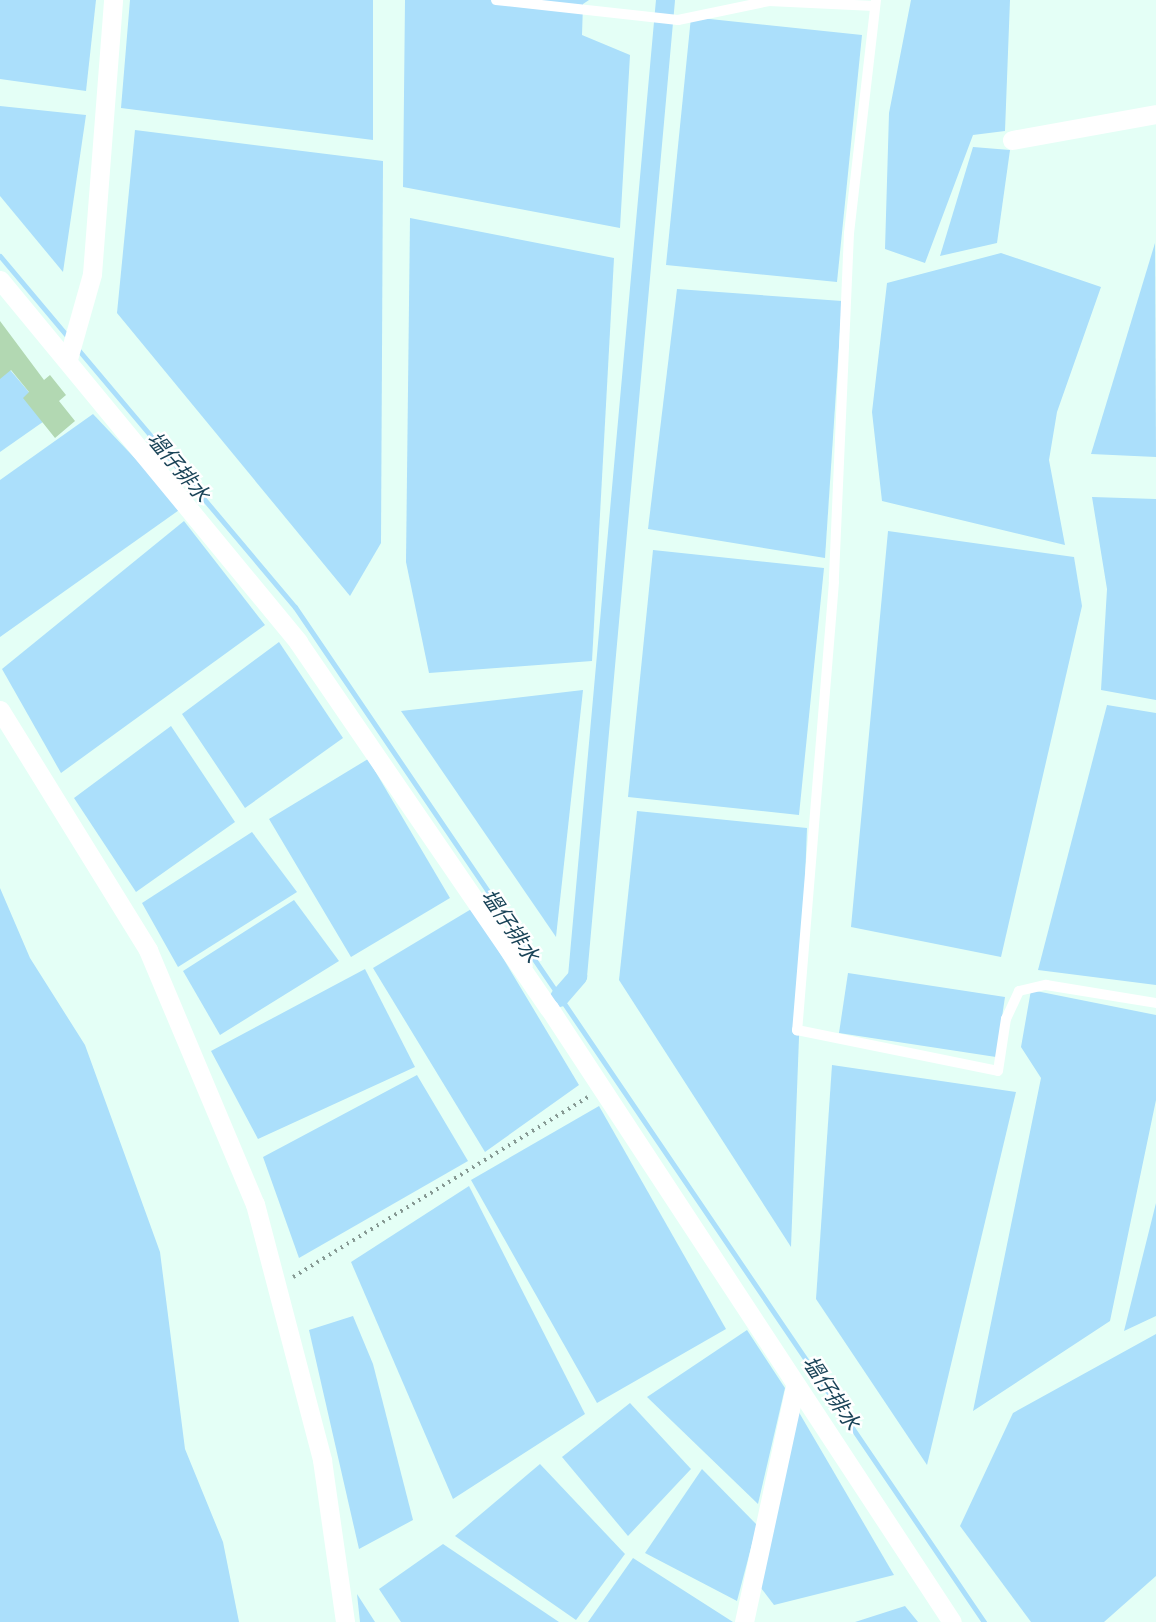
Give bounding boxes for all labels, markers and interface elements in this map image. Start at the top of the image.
water label: 塭仔排水 [141,427,215,507]
water label: 塭仔排水 [476,884,544,968]
water label: 塭仔排水 [797,1351,865,1435]

